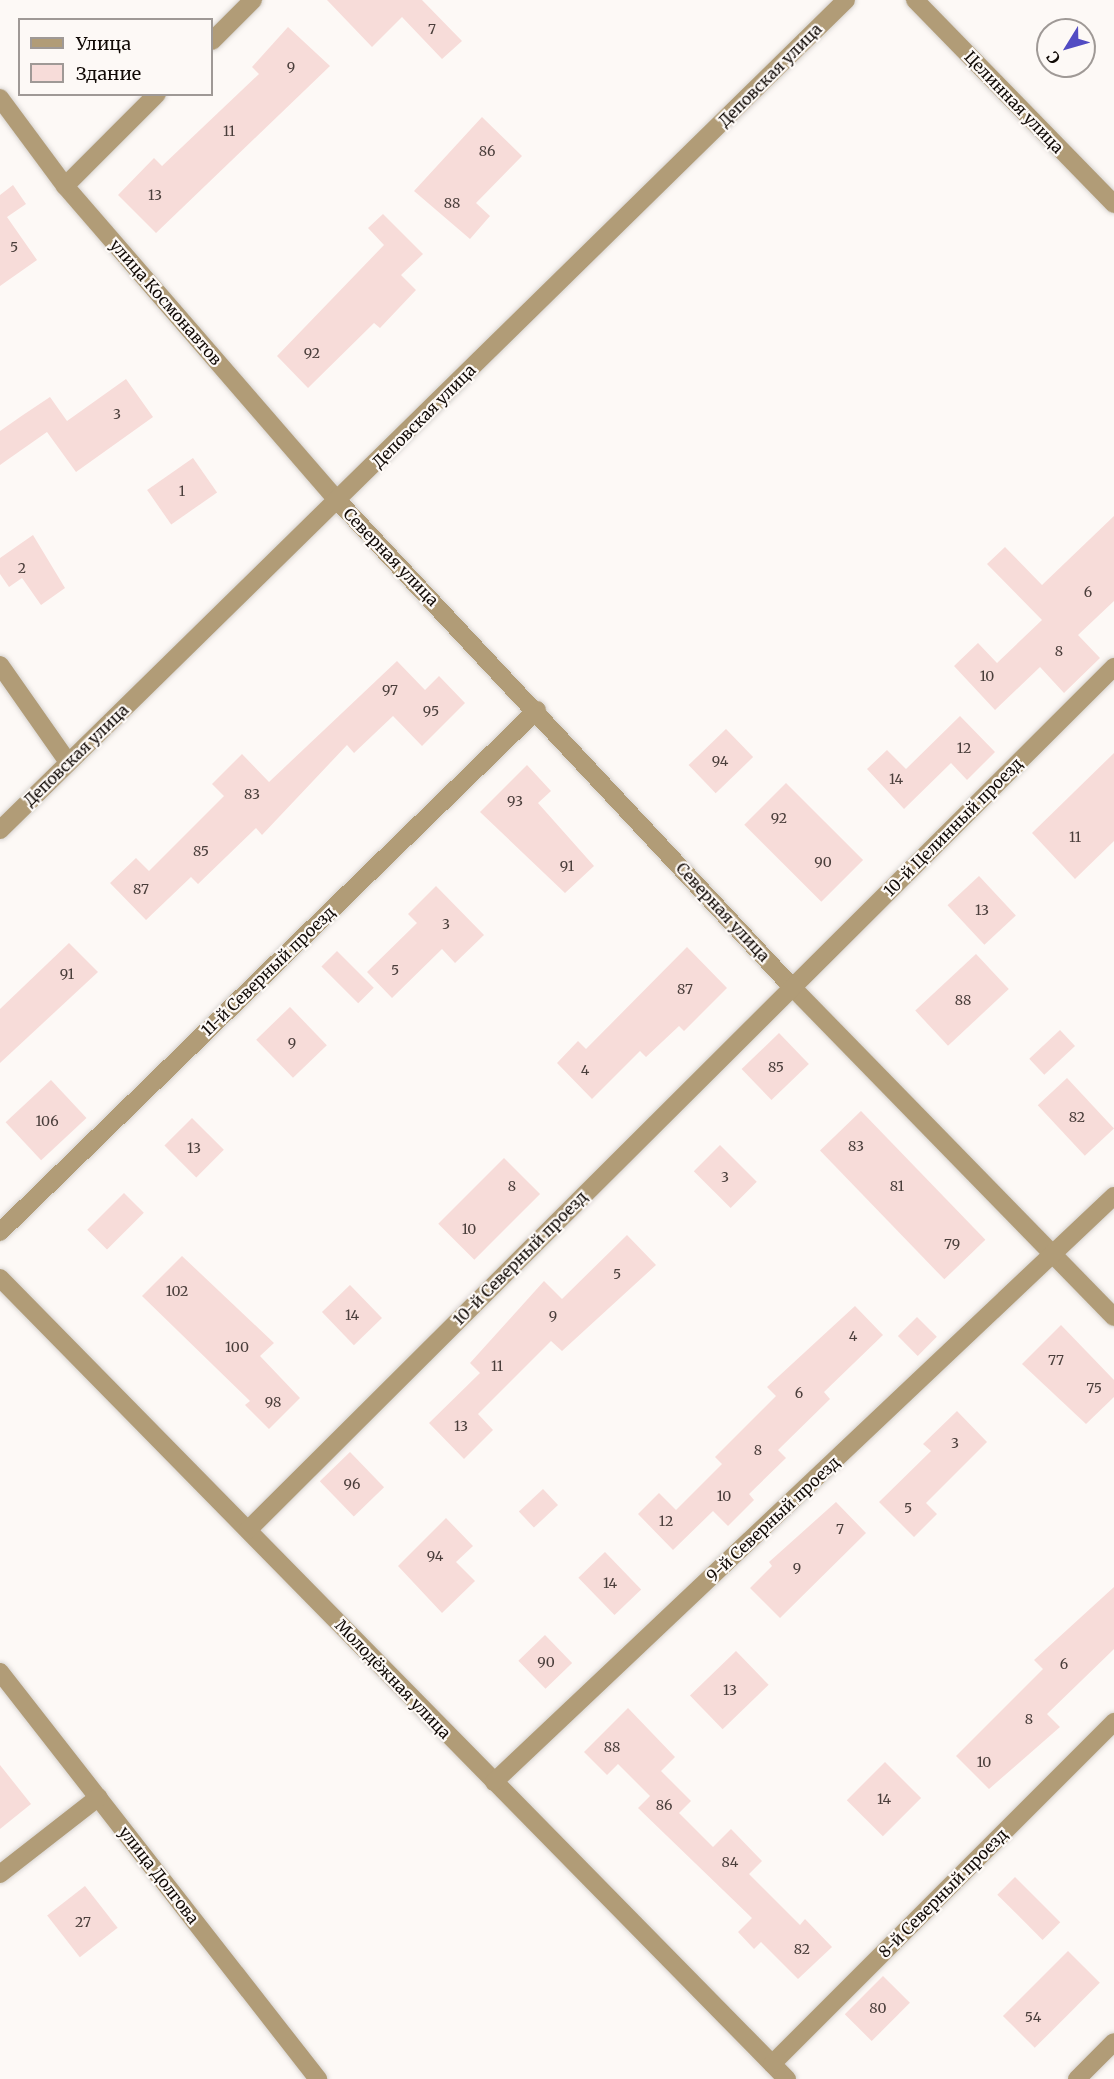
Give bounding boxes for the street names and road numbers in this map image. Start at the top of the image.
street label: Деповская улица [714,19,826,131]
street label: Целинная улица [960,47,1068,157]
street label: улица Космонавтов [106,235,226,369]
street label: Деповская улица [368,360,480,472]
street label: Северная улица [340,504,442,610]
street label: Деповская улица [20,700,132,810]
street label: 10-й Целинный проезд [880,754,1026,900]
street label: Северная улица [672,859,774,965]
street label: 11-й Северный проезд [197,902,339,1040]
street label: 10-й Северный проезд [449,1187,591,1329]
street label: 9-й Северный проезд [703,1452,843,1586]
street label: Молодёжная улица [331,1615,455,1743]
street label: улица Долгова [115,1822,203,1928]
street label: 8-й Северный проезд [875,1825,1011,1961]

